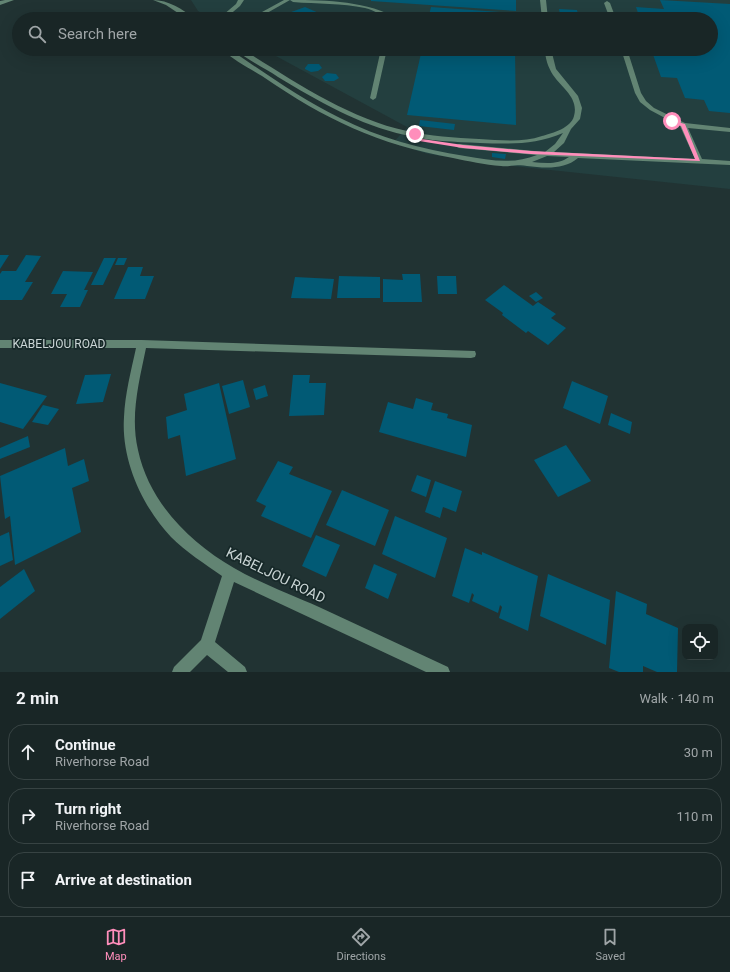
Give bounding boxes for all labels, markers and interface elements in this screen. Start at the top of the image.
search box [12,12,718,56]
icon: search [26,23,48,45]
text: Search here [58,25,137,43]
route start [663,112,681,130]
route end [406,125,424,143]
street label: KABELJOU ROAD [13,337,106,351]
street label: KABELJOU ROAD [224,544,328,606]
map controls [682,624,718,660]
button: locate [682,624,718,660]
text: 2 min [16,688,59,708]
text: Walk · 140 m [639,691,714,706]
text: Continue [55,736,116,754]
icon: ahead [17,741,39,763]
text: 30 m [684,745,713,760]
text: Riverhorse Road [55,754,149,769]
text: Turn right [55,800,121,818]
icon: right [17,805,39,827]
text: 110 m [676,809,713,824]
text: Riverhorse Road [55,818,149,833]
icon: arrive [17,869,39,891]
text: Arrive at destination [55,871,192,889]
tab: Map [105,926,127,963]
tab: Directions [336,926,386,963]
tab: Saved [595,926,625,963]

